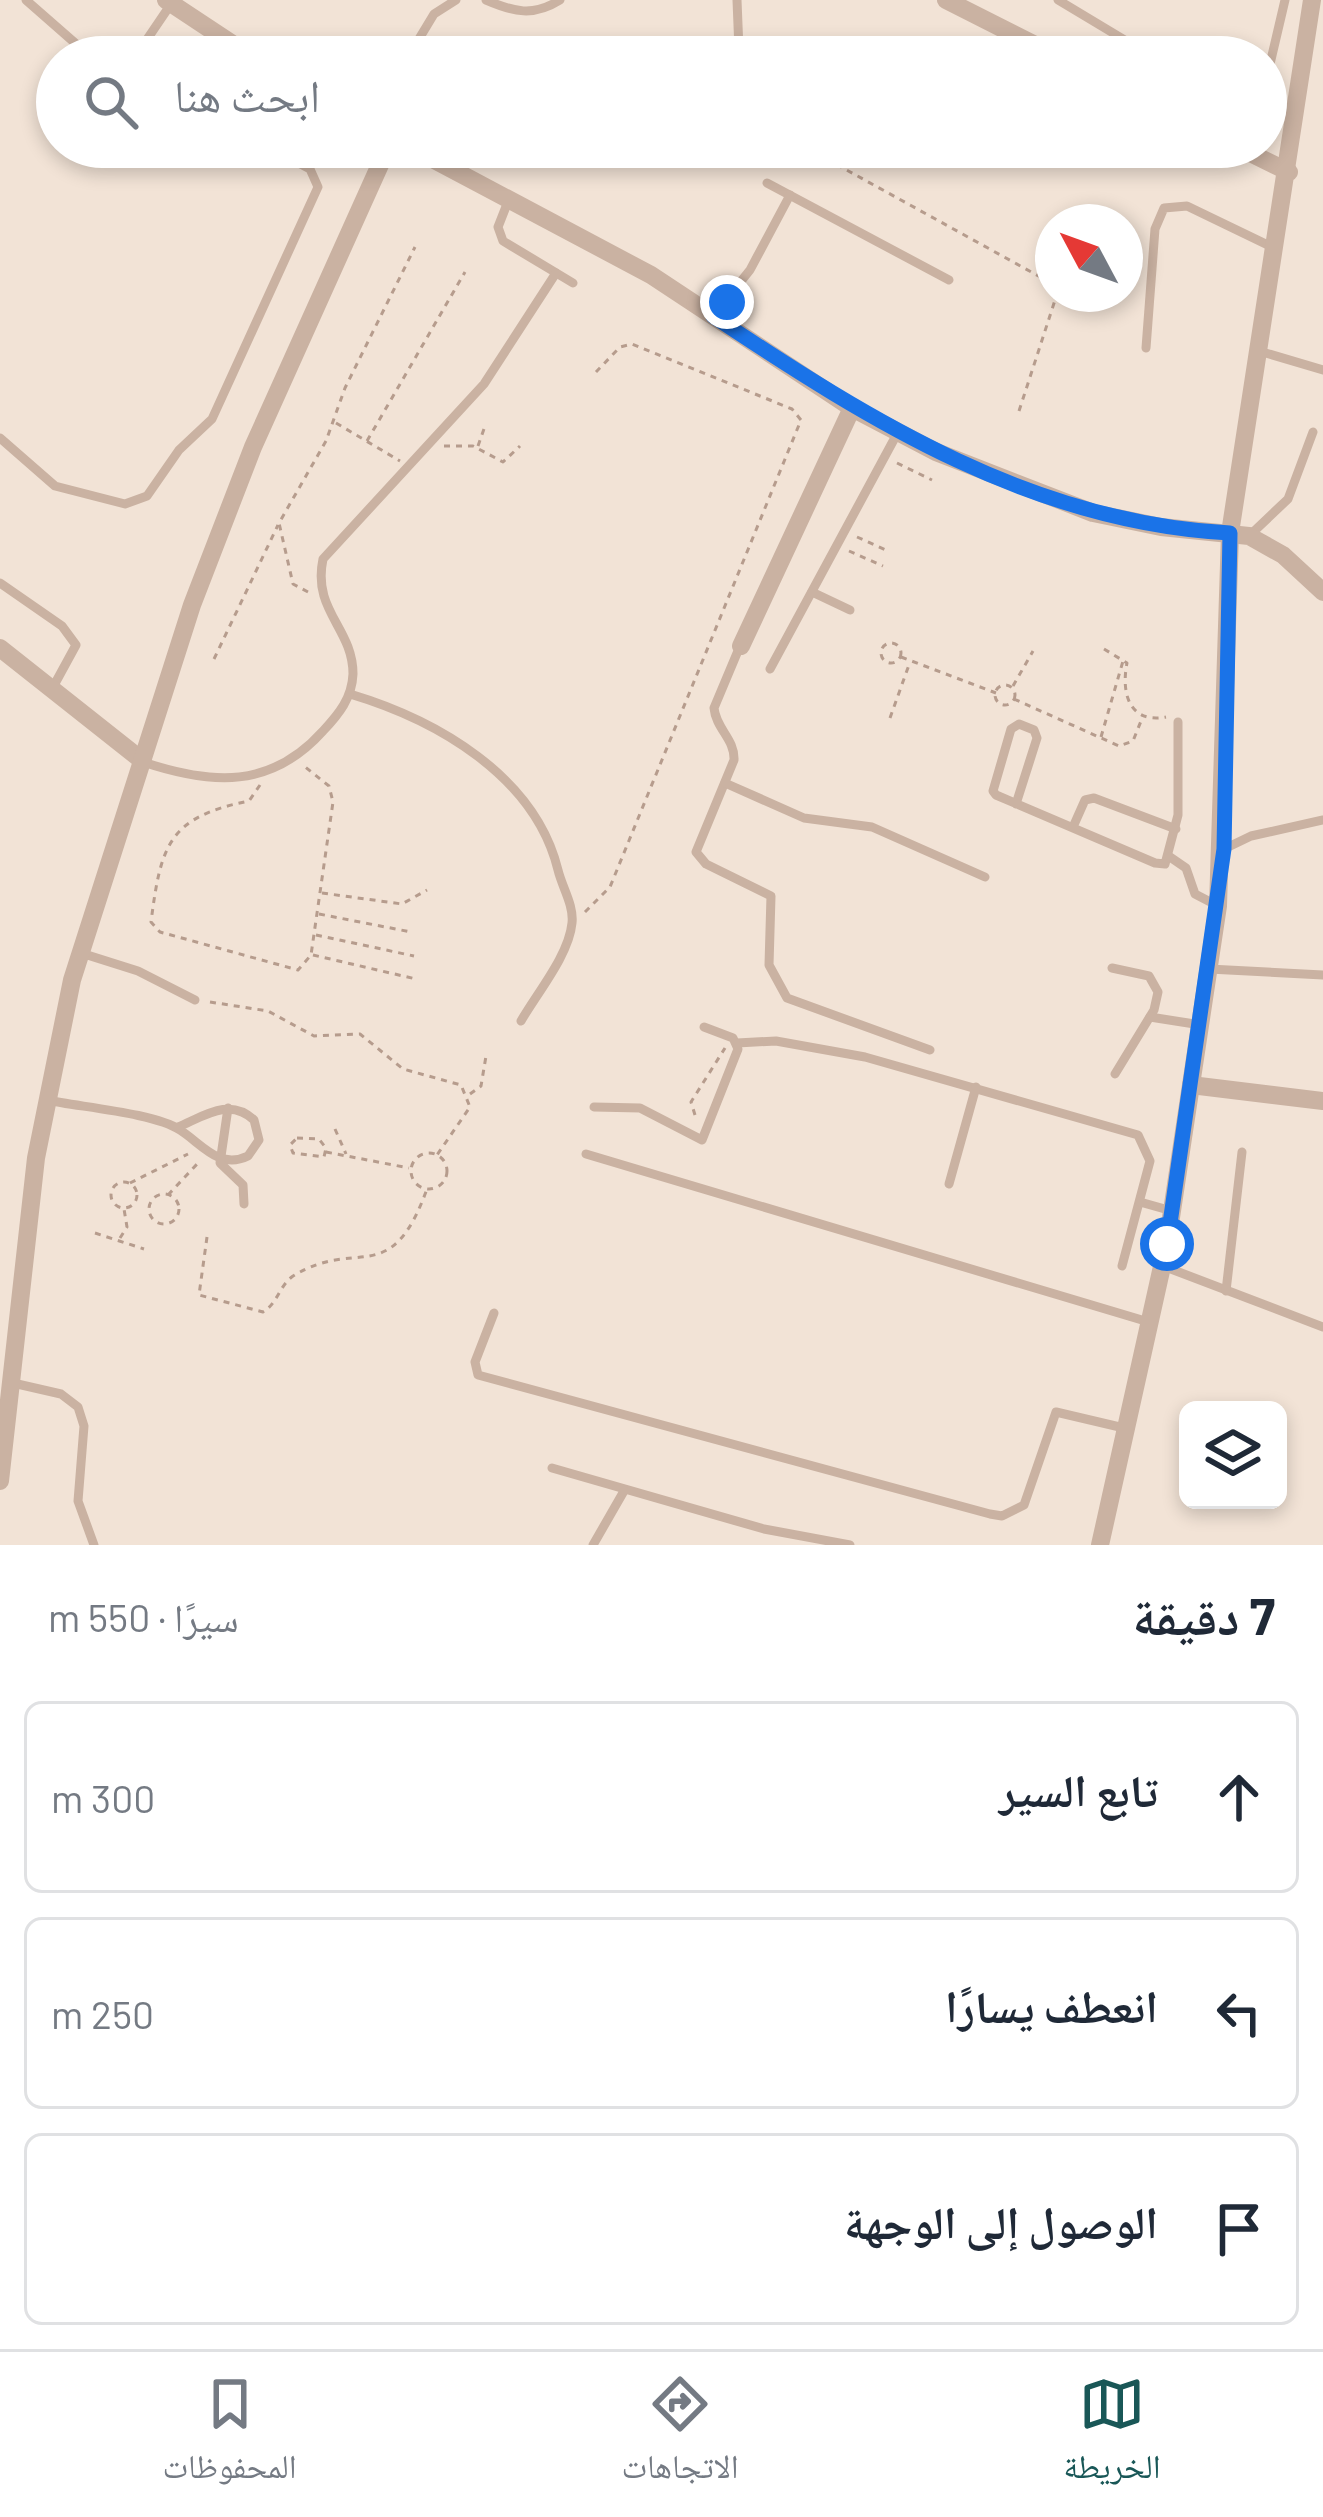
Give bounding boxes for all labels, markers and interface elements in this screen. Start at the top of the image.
search box [36,36,1287,168]
text: ابحث هنا [174,67,320,121]
icon: search [78,69,144,135]
north arrow [1035,204,1143,312]
route end [700,275,754,329]
route start [1140,1217,1194,1271]
map controls [1179,1401,1287,1509]
button: layers [1179,1401,1287,1509]
text: 7 دقيقة [1132,1584,1275,1645]
text: سيرًا · 550 m [48,1593,239,1640]
text: تابع السير [999,1762,1158,1816]
icon: ahead [1206,1764,1272,1830]
text: 300 m [51,1774,155,1821]
text: انعطف يسارًا [945,1978,1158,2032]
icon: left [1206,1980,1272,2046]
text: 250 m [51,1990,154,2037]
text: الوصول إلى الوجهة [844,2194,1158,2248]
icon: arrive [1206,2196,1272,2262]
tab: المحفوظات [162,2371,297,2499]
tab: الاتجاهات [621,2371,739,2499]
tab: الخريطة [1063,2371,1161,2499]

